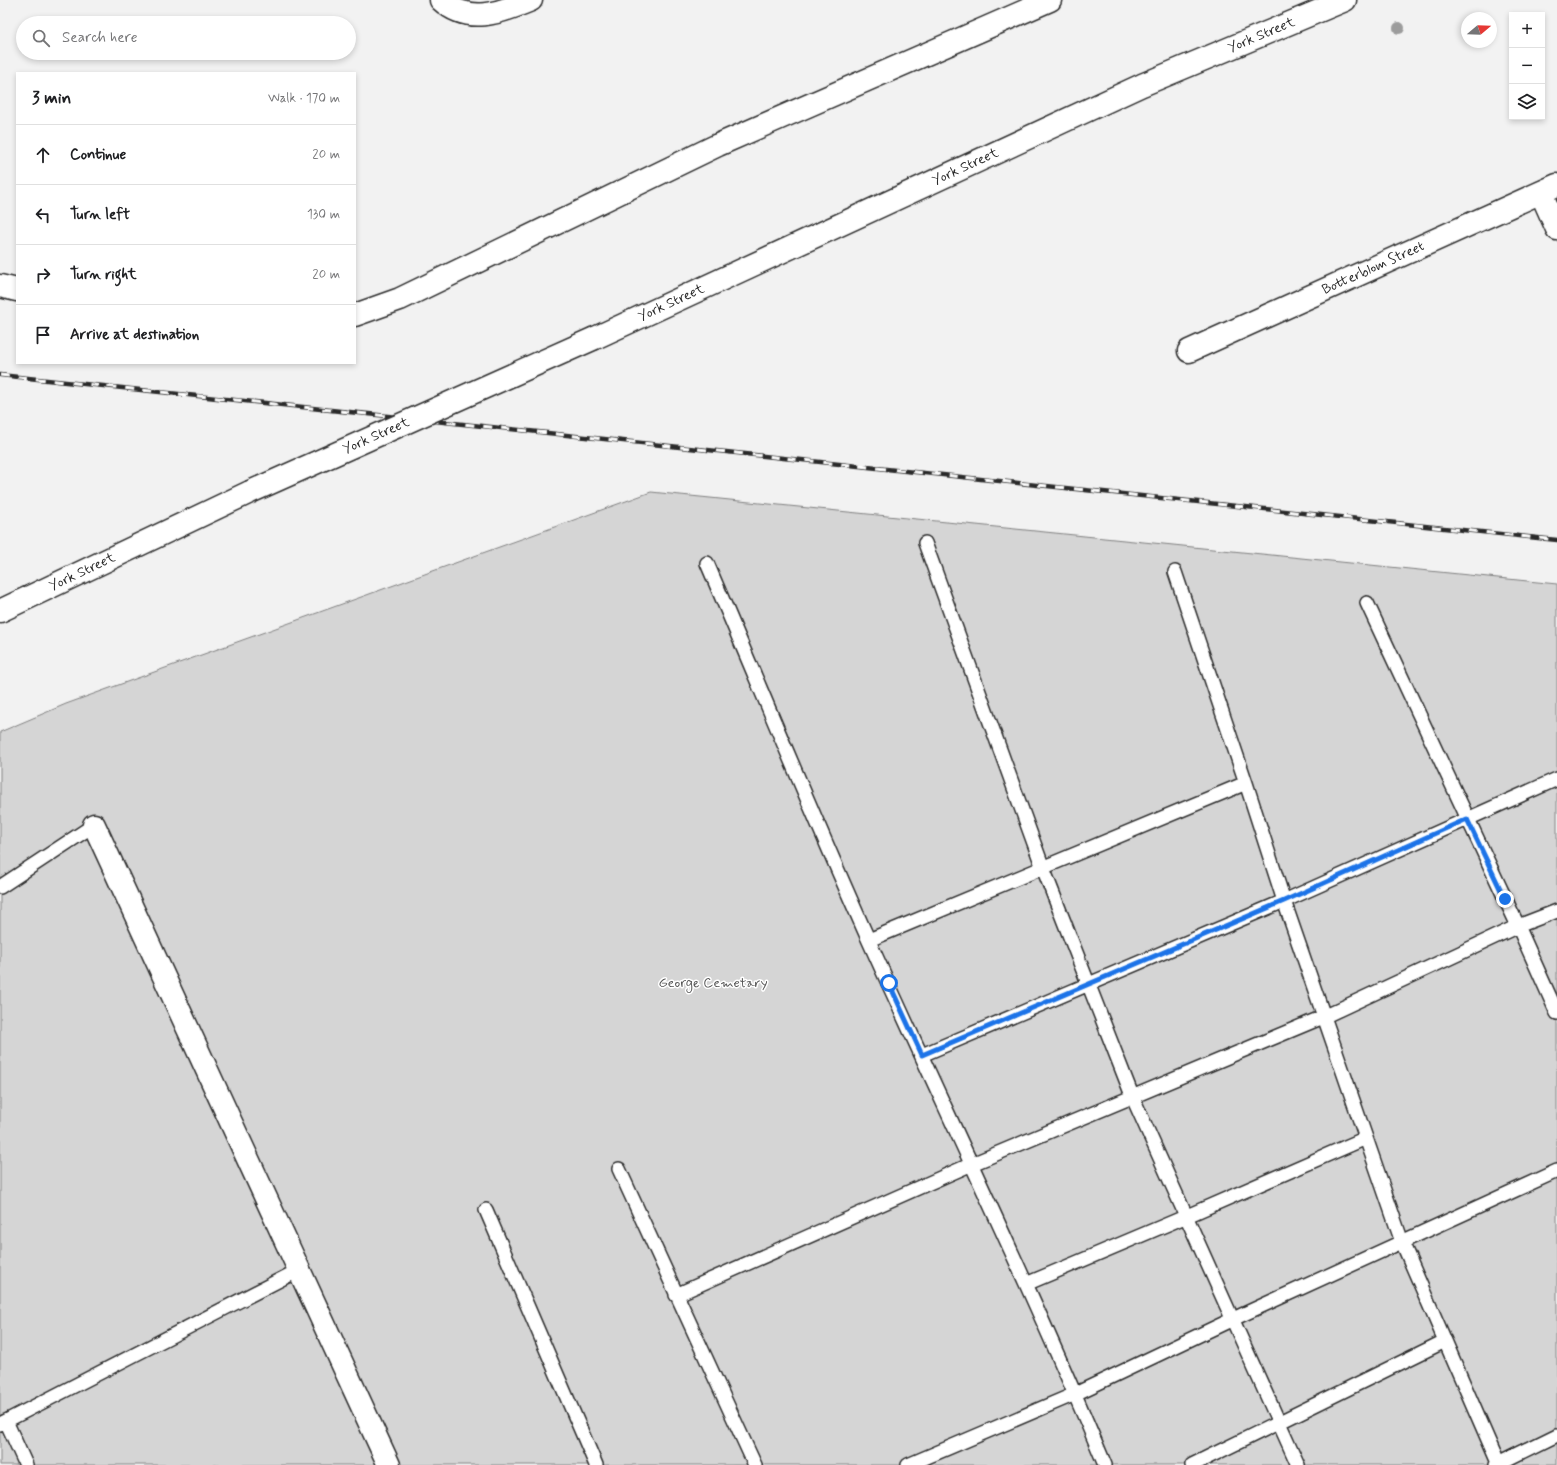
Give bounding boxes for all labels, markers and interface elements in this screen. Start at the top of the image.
north arrow [1461,12,1497,48]
map controls [1509,12,1545,120]
button: + [1509,12,1545,48]
street label: York Street [1225,13,1298,57]
search box [16,16,356,60]
icon: search [30,27,52,49]
text: Search here [62,28,138,48]
button: − [1509,48,1545,84]
button: layers [1509,84,1545,120]
text: 3 min [32,87,71,109]
text: Walk · 170 m [268,90,340,107]
street label: York Street [929,143,1002,190]
icon: ahead [32,144,54,166]
text: Continue [70,145,126,165]
text: 20 m [312,146,340,163]
icon: left [32,204,54,226]
text: Turn left [70,205,130,225]
text: 130 m [307,206,340,223]
street label: Botterblom Street [1319,237,1427,299]
icon: right [32,264,54,286]
text: Turn right [70,265,137,285]
text: 20 m [312,266,340,283]
street label: York Street [635,279,708,326]
icon: arrive [32,324,54,346]
text: Arrive at destination [70,325,199,345]
street label: York Street [340,413,413,458]
street label: York Street [46,548,119,595]
route end [1496,890,1514,908]
park label: George Cemetary [658,974,768,993]
route start [880,974,898,992]

